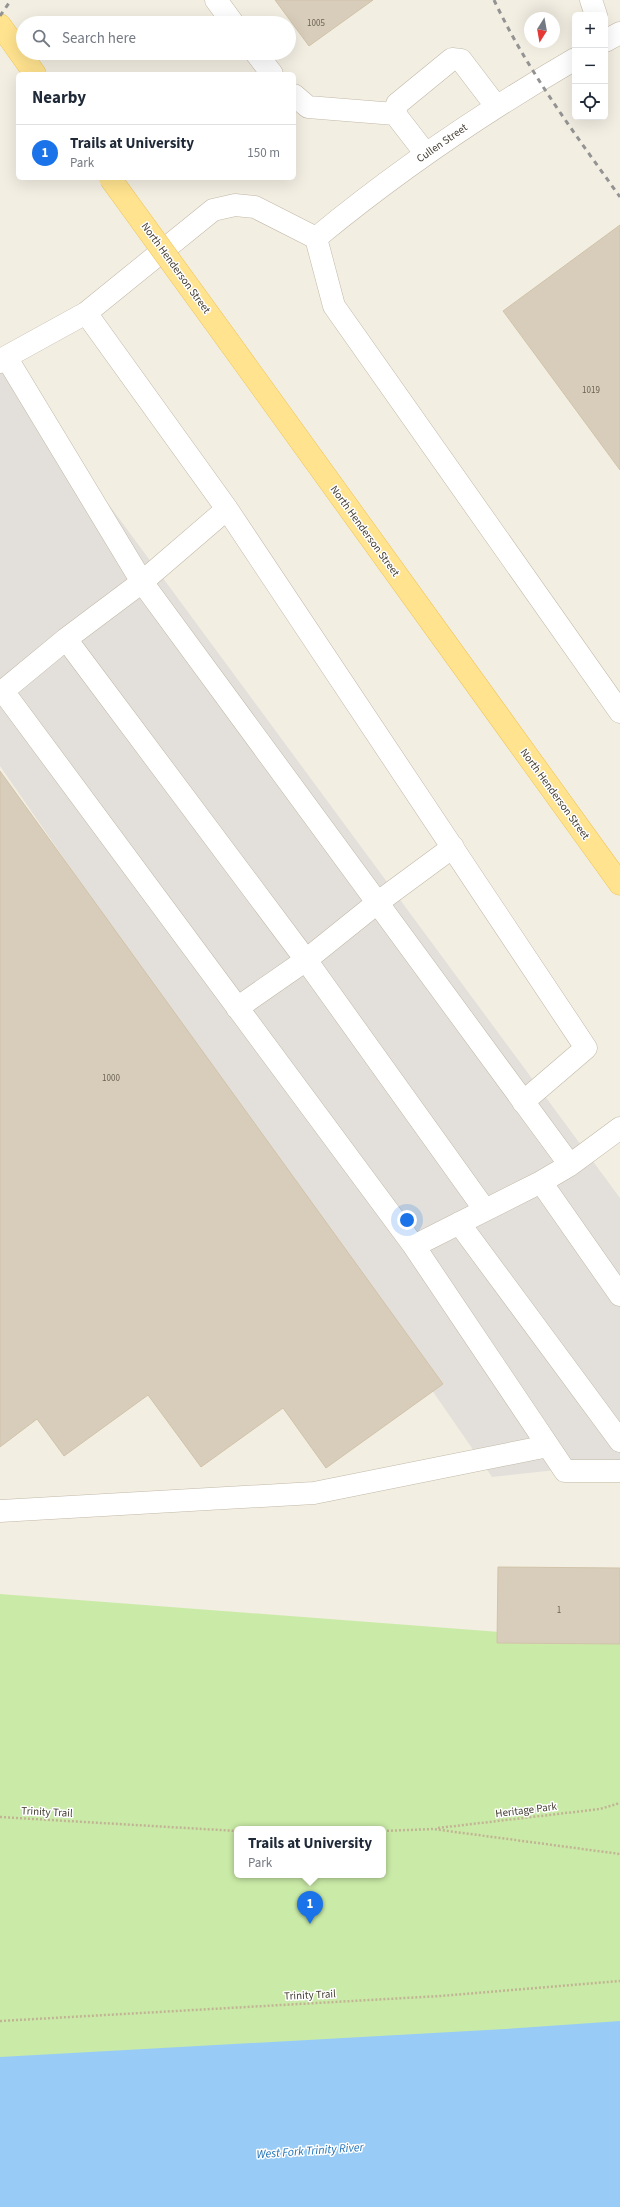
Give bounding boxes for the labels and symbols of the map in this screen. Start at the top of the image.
north arrow [524,12,560,48]
house number: 1005 [307,17,325,30]
street label: Cullen Street [414,120,471,166]
street label: North Henderson Street [138,219,214,317]
house number: 1019 [582,384,600,397]
street label: North Henderson Street [327,482,403,580]
street label: North Henderson Street [517,745,593,843]
house number: 1000 [102,1072,120,1085]
your location [397,1210,417,1230]
house number: 1 [557,1604,561,1617]
street label: Heritage Park [494,1799,558,1821]
street label: Trinity Trail [21,1803,73,1821]
pin: 1 [297,1891,323,1924]
street label: Trinity Trail [284,1986,336,2004]
water label: West Fork Trinity River [256,2139,365,2163]

